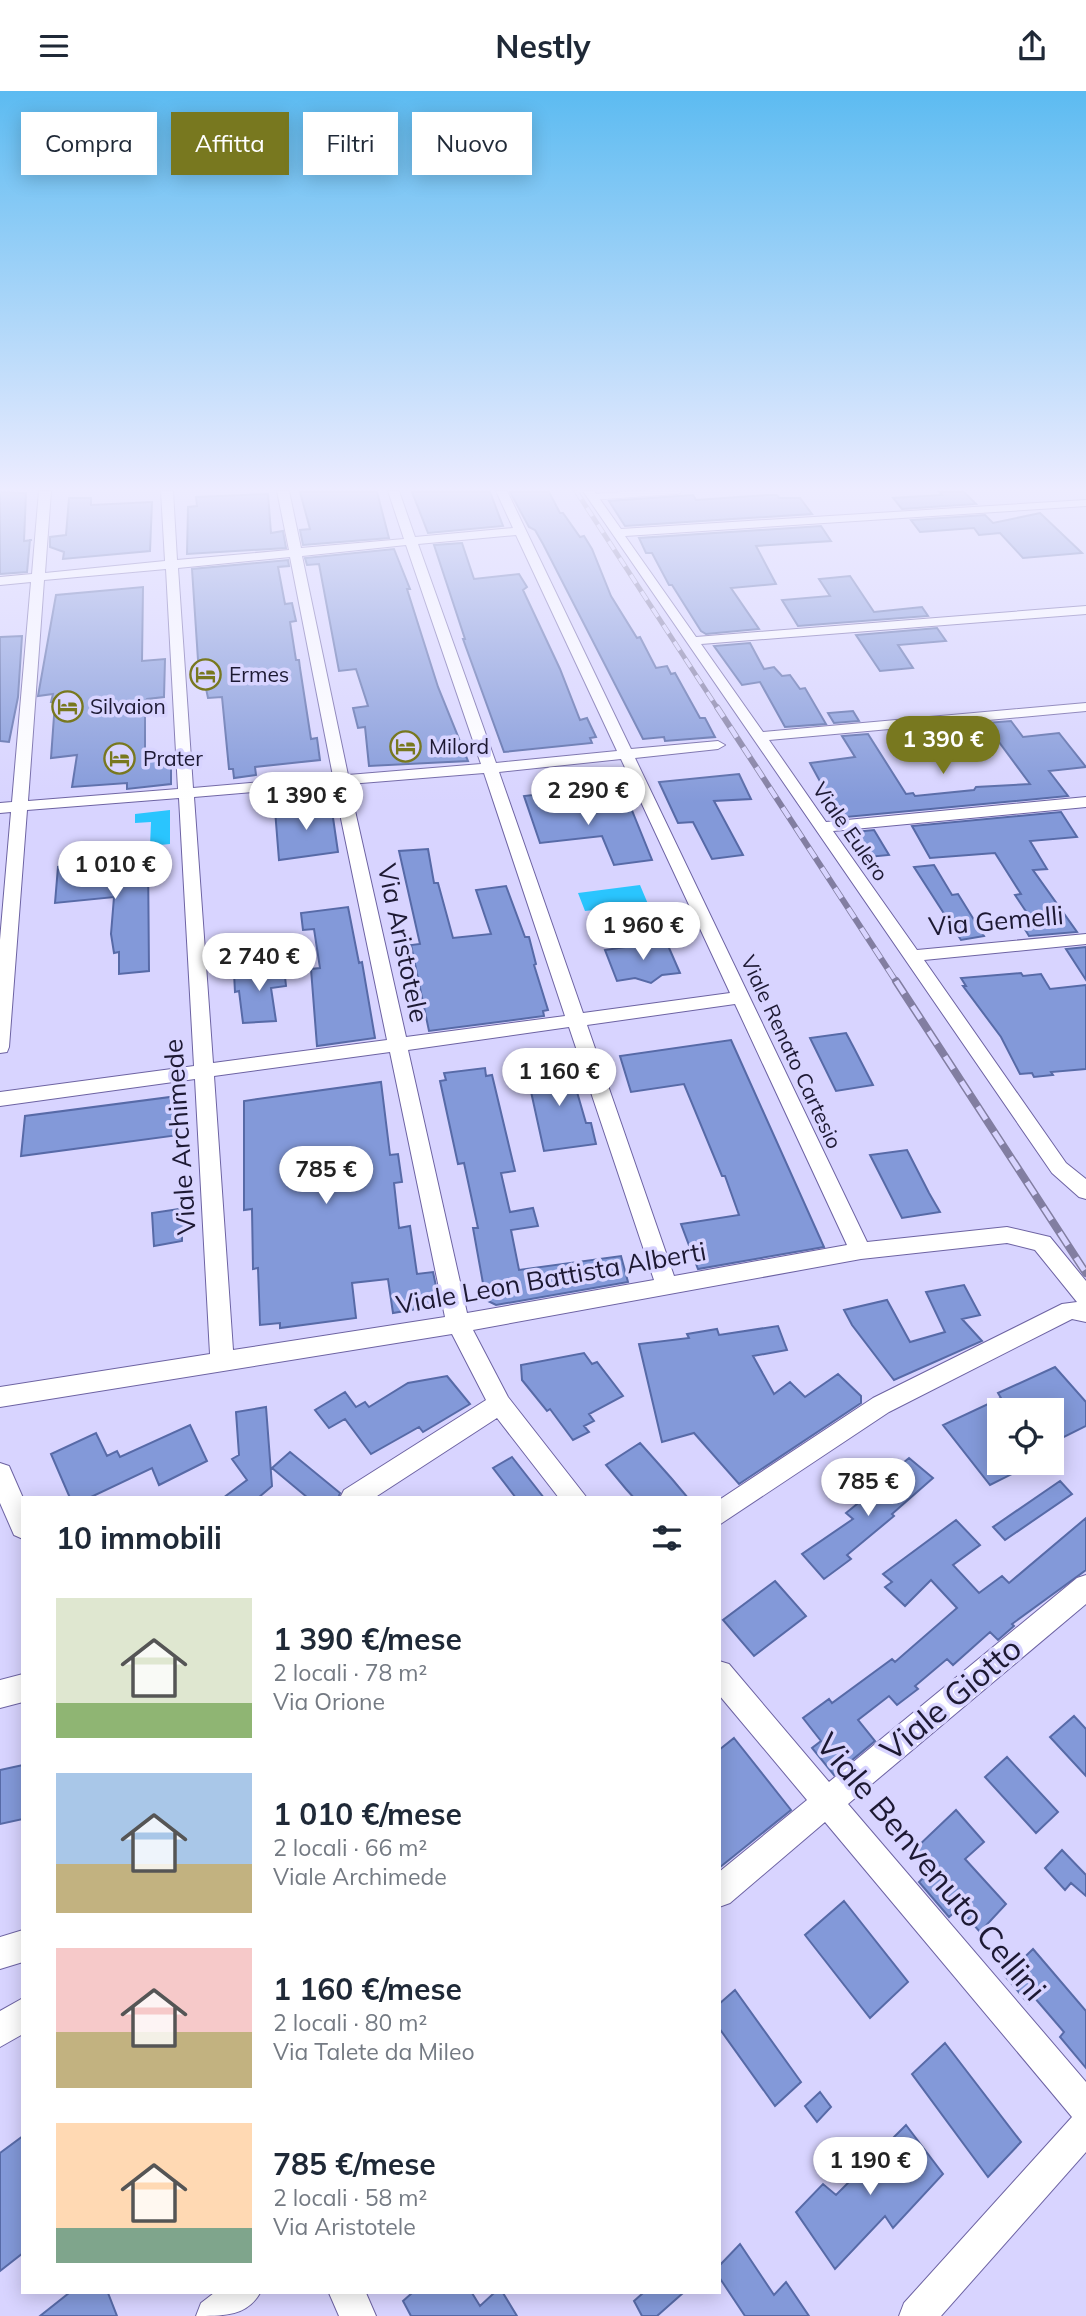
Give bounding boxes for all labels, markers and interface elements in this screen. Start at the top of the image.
text: Nestly [495,26,591,66]
icon: menu [35,27,73,65]
icon: share [1013,27,1051,65]
chip: Compra [21,112,157,175]
chip: Affitta [171,112,289,175]
chip: Filtri [303,112,398,175]
chip: Nuovo [412,112,532,175]
hotel icon: Ermes [189,658,223,692]
place label: Ermes [229,661,289,687]
hotel icon: Silvaion [50,690,84,724]
place label: Silvaion [90,693,166,719]
pin: 1 390 € [878,717,1008,776]
text: 1 390 € [902,724,984,753]
hotel icon: Milord [389,730,423,764]
place label: Milord [429,733,489,759]
hotel icon: Prater [103,742,137,776]
place label: Prater [143,745,203,771]
pin: 2 290 € [523,767,653,827]
pin: 1 390 € [241,773,371,832]
text: 2 290 € [547,775,629,804]
street label: Viale Eulero [807,777,894,886]
text: 1 390 € [265,780,347,809]
pin: 1 010 € [50,841,180,901]
text: 1 010 € [74,849,156,878]
street label: Via Aristotele [371,861,436,1025]
street label: Via Gemelli [927,898,1065,943]
pin: 1 960 € [578,903,708,962]
text: 1 960 € [602,910,684,939]
pin: 2 740 € [194,933,324,993]
text: 2 740 € [218,941,300,970]
street label: Viale Renato Cartesio [736,951,848,1152]
street label: Viale Archimede [156,1038,203,1236]
pin: 1 160 € [494,1049,624,1108]
text: 1 160 € [518,1056,600,1085]
pin: 785 € [277,1147,375,1206]
text: 785 € [295,1154,357,1183]
street label: Viale Leon Battista Alberti [393,1234,708,1321]
map controls [987,1398,1064,1475]
button: locate [987,1398,1064,1475]
pin: 785 € [819,1459,917,1518]
text: 785 € [837,1466,899,1495]
text: 10 immobili [56,1519,222,1557]
icon: filters [648,1519,686,1557]
text: 1 390 €/mese [273,1620,462,1658]
icon: home [112,1626,196,1710]
street label: Viale Giotto [872,1628,1029,1769]
text: 2 locali · 78 m² [273,1658,427,1687]
text: Via Orione [273,1687,385,1716]
street label: Viale Benvenuto Cellini [808,1725,1055,2008]
text: 1 010 €/mese [273,1795,462,1833]
icon: home [112,1801,196,1885]
text: 2 locali · 66 m² [273,1833,427,1862]
text: Viale Archimede [273,1862,447,1891]
text: 1 160 €/mese [273,1970,462,2008]
icon: home [112,1976,196,2060]
text: 2 locali · 80 m² [273,2008,427,2037]
text: Via Talete da Mileo [273,2037,475,2066]
pin: 1 190 € [805,2137,935,2197]
text: 785 €/mese [273,2145,436,2183]
text: 1 190 € [829,2145,911,2174]
icon: home [112,2151,196,2235]
text: 2 locali · 58 m² [273,2183,427,2212]
text: Via Aristotele [273,2212,416,2241]

